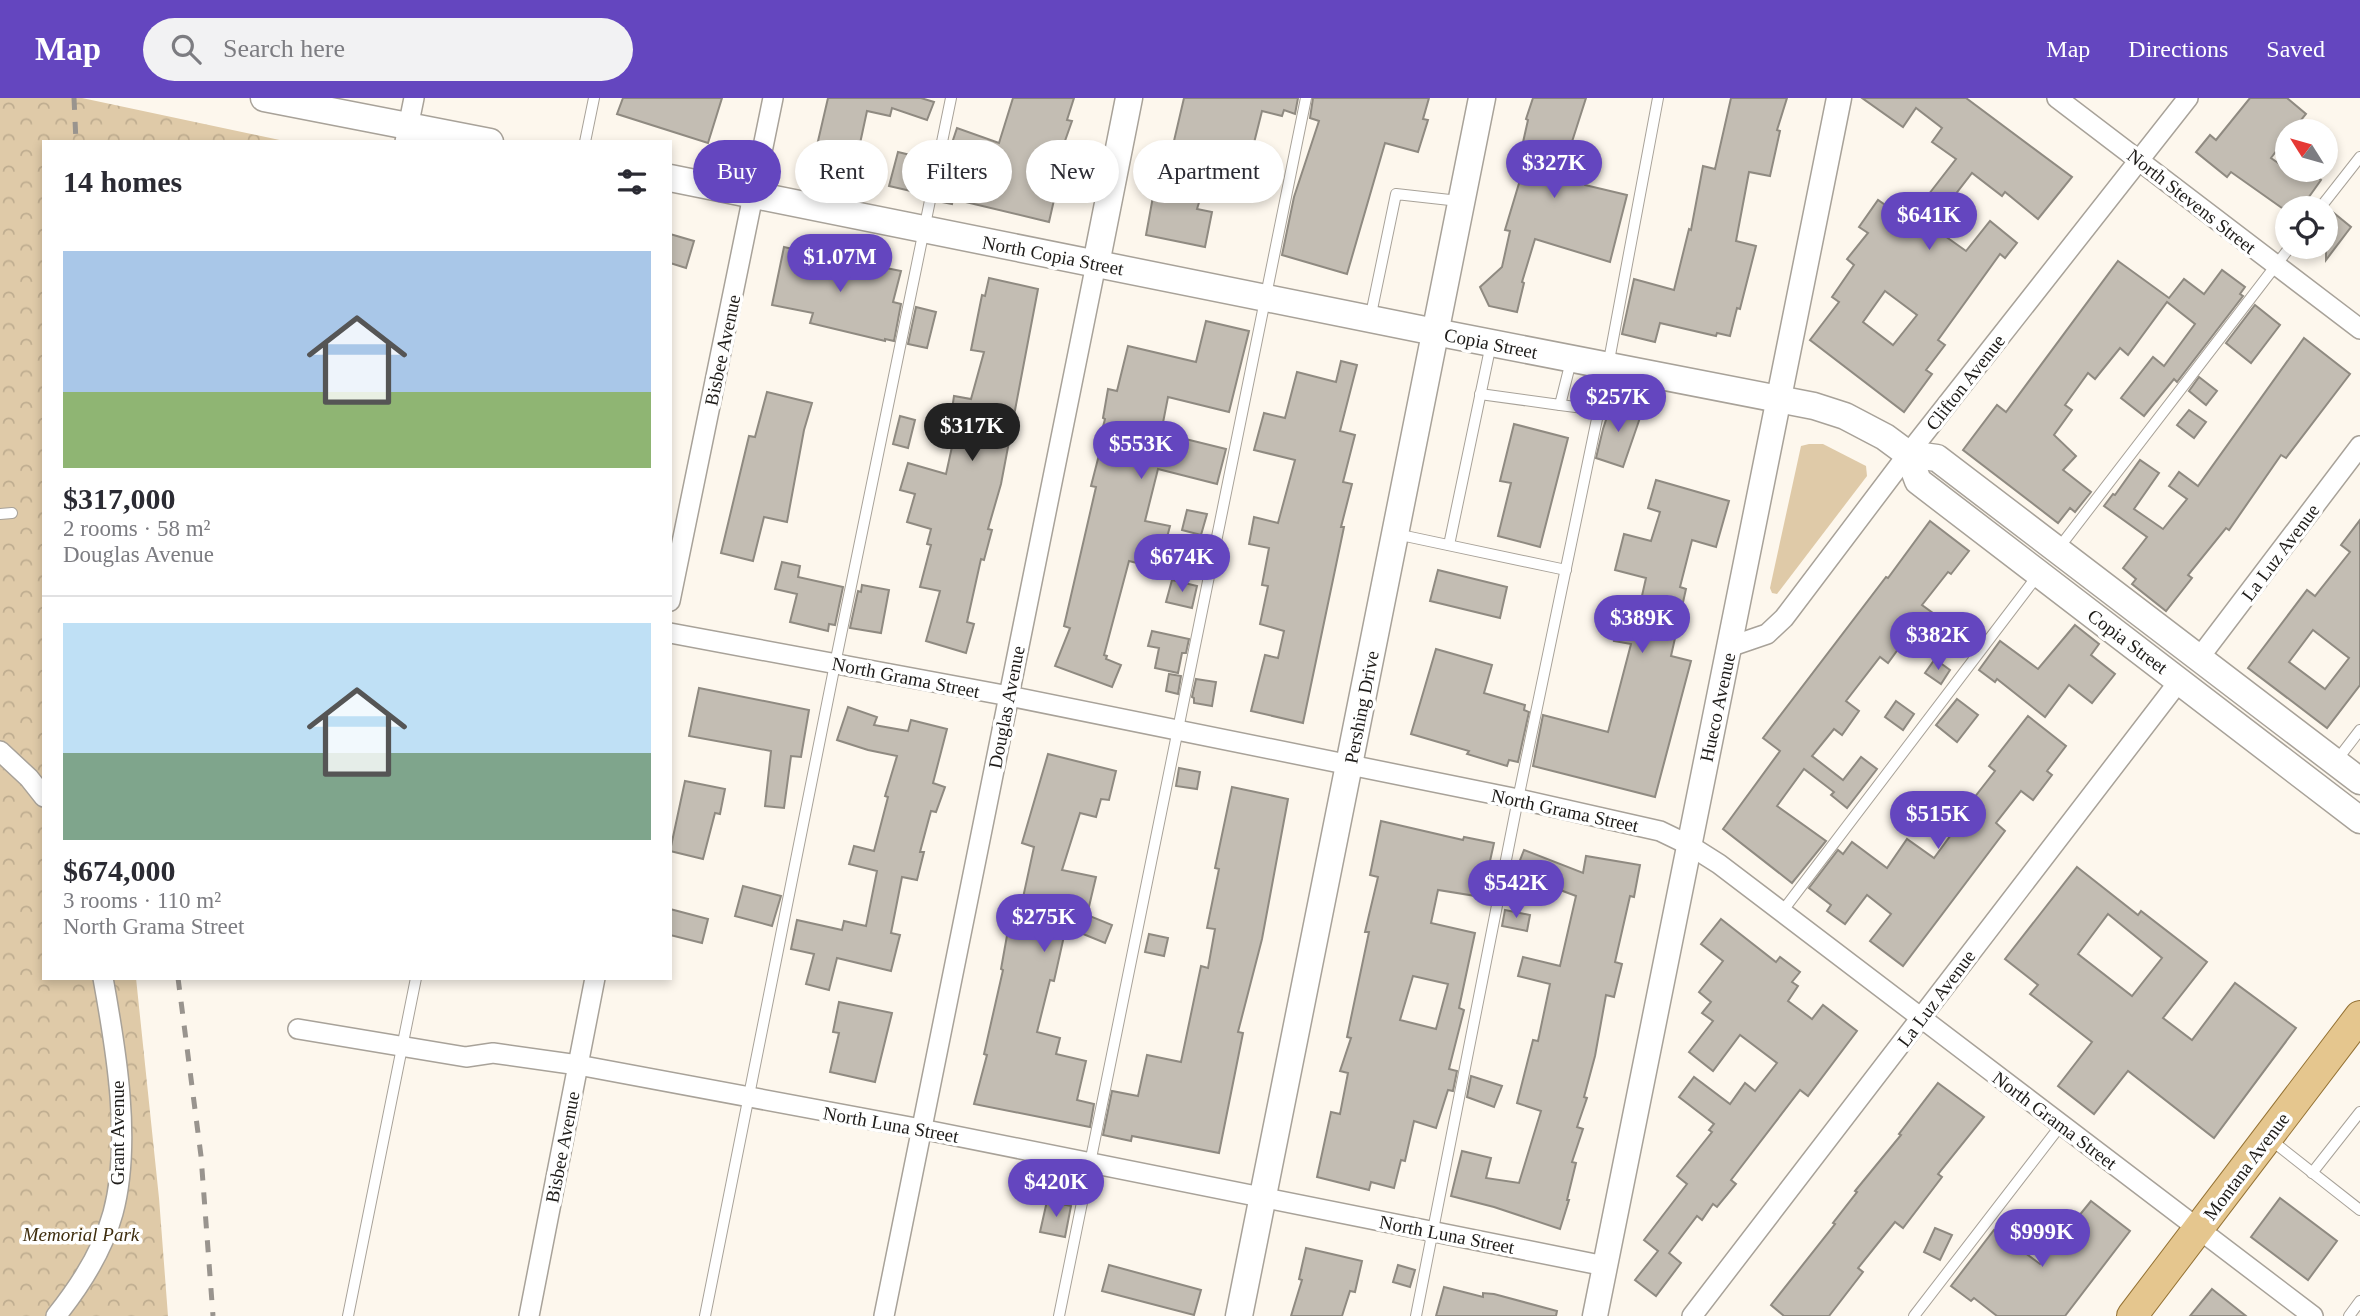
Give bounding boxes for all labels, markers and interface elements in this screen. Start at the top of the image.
search box [143,18,633,81]
icon: search [167,30,205,68]
text: Map [35,31,101,67]
text: Search here [223,34,345,63]
text: Map [2046,36,2090,62]
text: Directions [2128,36,2228,62]
text: Saved [2266,36,2325,62]
north arrow [2275,119,2338,182]
map controls [2275,119,2338,259]
chip: Buy [693,140,781,203]
chip: Rent [795,140,888,203]
chip: Filters [902,140,1012,203]
chip: New [1026,140,1119,203]
chip: Apartment [1133,140,1284,203]
pin: $327K [1505,140,1603,200]
street label: North Stevens Street [2123,145,2261,259]
text: $327K [1522,150,1586,175]
icon: filters [613,163,651,201]
text: 14 homes [63,165,182,198]
pin: $641K [1880,192,1978,252]
button: locate [2275,196,2338,259]
text: $641K [1897,202,1961,227]
street label: North Copia Street [980,231,1126,280]
pin: $1.07M [783,234,897,294]
text: $1.07M [803,244,877,269]
street label: Bisbee Avenue [700,293,745,408]
icon: home [294,297,420,423]
street label: Copia Street [1443,324,1540,363]
street label: Clifton Avenue [1922,330,2009,434]
pin: $257K [1569,374,1667,434]
text: $257K [1586,384,1650,409]
pin: $317K [923,404,1021,463]
text: $317K [940,413,1004,438]
pin: $553K [1092,422,1190,481]
text: $553K [1109,431,1173,456]
text: $317,000 [63,482,176,515]
street label: La Luz Avenue [2237,500,2324,605]
text: 2 rooms · 58 m² [63,516,210,541]
pin: $674K [1133,534,1231,594]
text: Douglas Avenue [63,542,214,567]
text: $674K [1150,544,1214,569]
pin: $389K [1593,596,1691,655]
text: $389K [1610,605,1674,630]
street label: Copia Street [2084,605,2172,679]
pin: $382K [1889,612,1987,672]
text: $382K [1906,622,1970,647]
street label: Douglas Avenue [984,644,1029,770]
street label: Pershing Drive [1340,649,1383,765]
street label: Hueco Avenue [1696,651,1739,764]
street label: North Grama Street [830,653,982,702]
icon: home [294,669,420,795]
street label: North Grama Street [1489,785,1641,836]
pin: $515K [1889,792,1987,851]
text: $515K [1906,801,1970,826]
text: $674,000 [63,854,176,887]
pin: $542K [1467,860,1565,920]
text: $542K [1484,870,1548,895]
text: 3 rooms · 110 m² [63,888,221,913]
pin: $275K [995,894,1093,954]
text: $275K [1012,904,1076,929]
text: North Grama Street [63,914,244,939]
street label: La Luz Avenue [1893,946,1980,1051]
street label: North Grama Street [1989,1067,2121,1174]
street label: Grant Avenue [107,1081,128,1185]
street label: Bisbee Avenue [541,1090,584,1205]
street label: North Luna Street [822,1102,961,1147]
street label: Montana Avenue [2199,1109,2294,1224]
pin: $420K [1007,1160,1105,1219]
text: $420K [1024,1169,1088,1194]
pin: $999K [1993,1210,2091,1269]
street label: North Luna Street [1378,1211,1517,1258]
text: $999K [2010,1219,2074,1244]
park label: Memorial Park [22,1224,140,1245]

